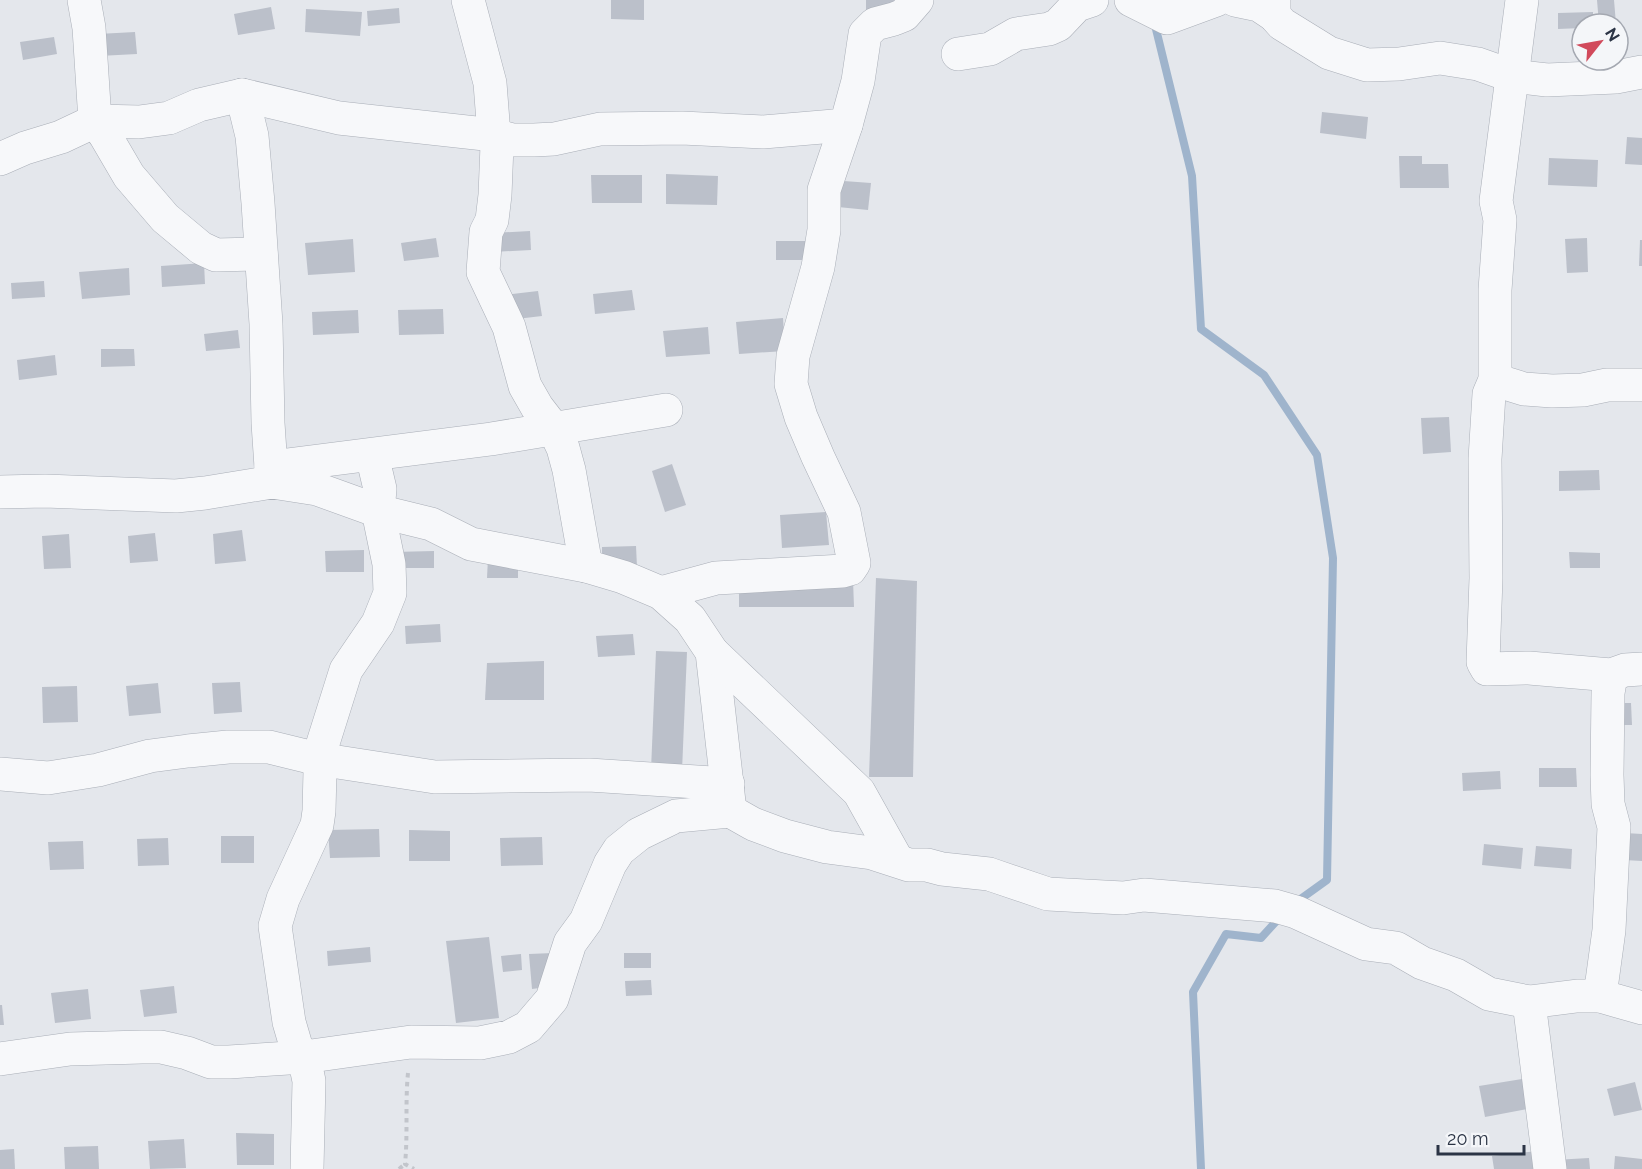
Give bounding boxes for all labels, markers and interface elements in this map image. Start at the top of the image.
north arrow [1570,12,1630,72]
text: N [1601,24,1624,45]
scale bar [1438,1118,1524,1156]
text: 20 m [1447,1128,1489,1149]

